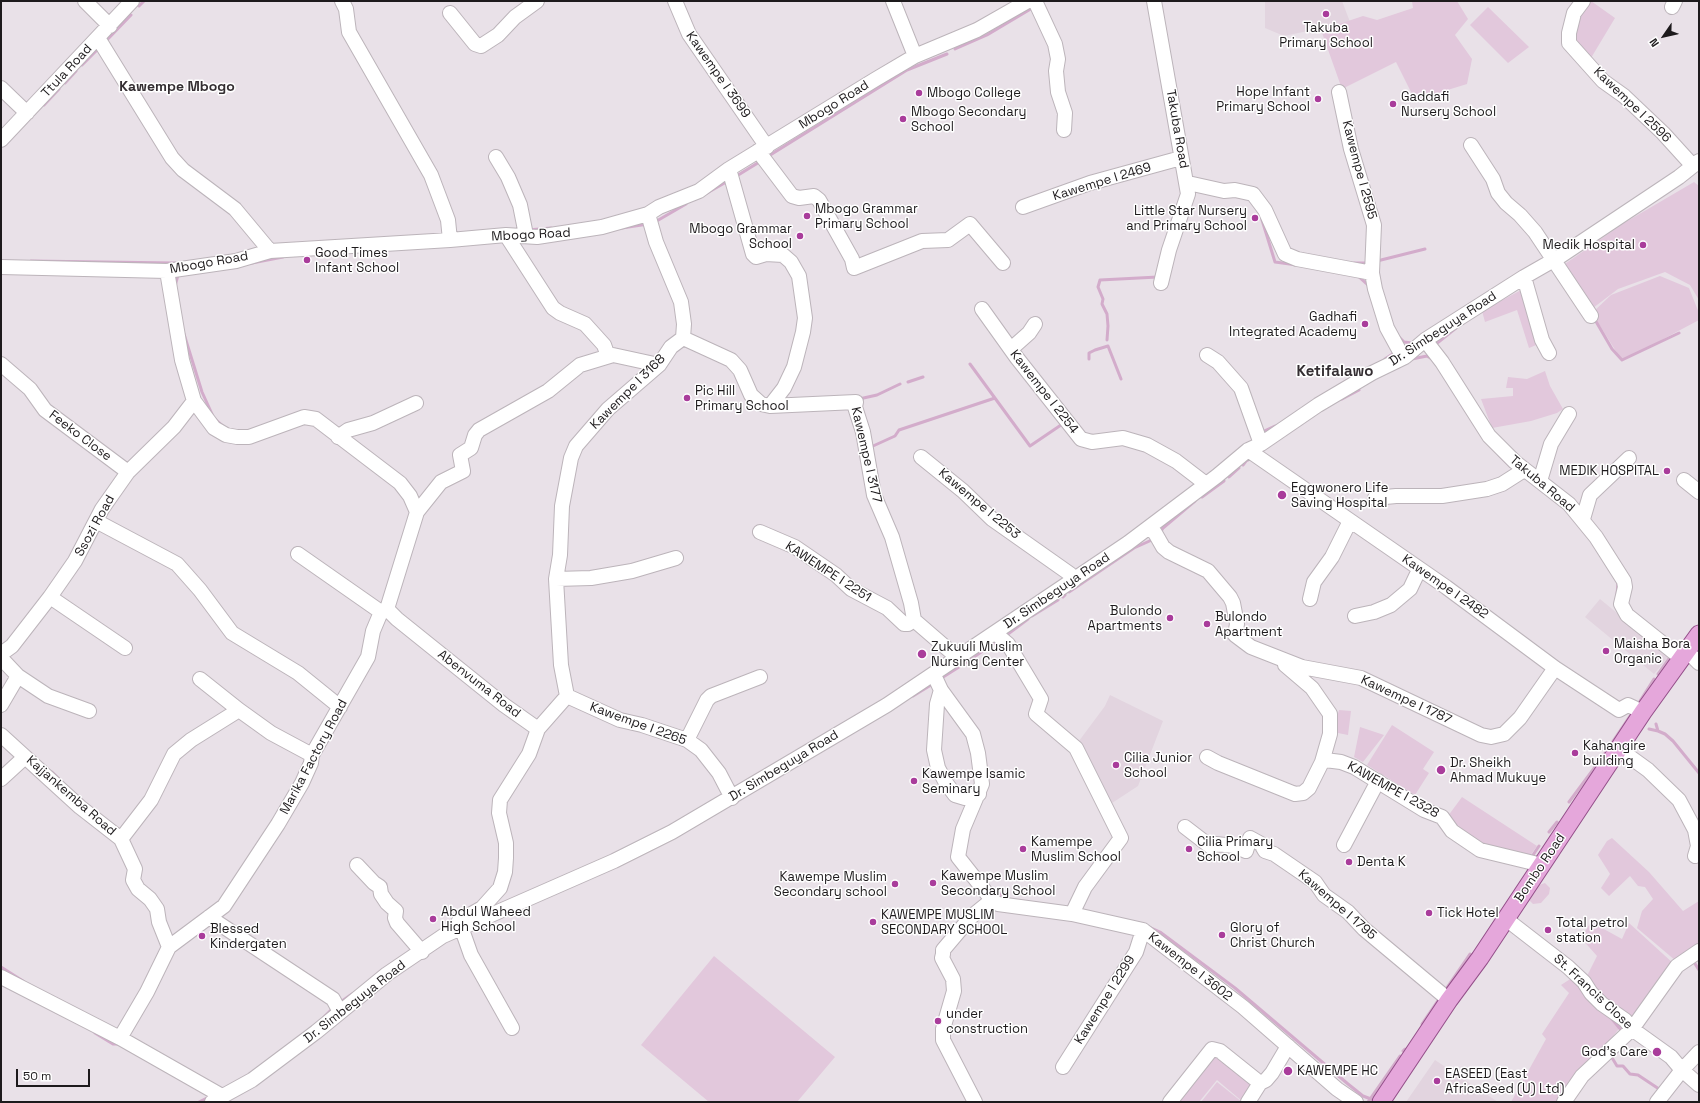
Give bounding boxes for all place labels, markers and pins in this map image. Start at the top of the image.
marker: Takuba Primary School [1321,9,1331,19]
place label: Takuba Primary School [1279,20,1373,51]
place label: Hope Infant Primary School [1216,84,1310,115]
place label: Mbogo College [927,85,1021,101]
marker: Mbogo College [914,88,924,98]
place label: Gaddafi Nursery School [1401,89,1496,120]
marker: Hope Infant Primary School [1313,94,1323,104]
marker: Gaddafi Nursery School [1388,99,1398,109]
place label: Mbogo Secondary School [911,104,1027,135]
marker: Mbogo Secondary School [898,114,908,124]
place label: Mbogo Grammar Primary School [815,201,918,232]
place label: Little Star Nursery and Primary School [1126,203,1247,234]
marker: Mbogo Grammar Primary School [802,211,812,221]
marker: Little Star Nursery and Primary School [1250,213,1260,223]
place label: Mbogo Grammar School [689,221,792,252]
marker: Mbogo Grammar School [795,231,805,241]
place label: Medik Hospital [1543,237,1635,253]
marker: Medik Hospital [1638,240,1648,250]
place label: Good Times Infant School [315,245,399,276]
marker: Good Times Infant School [302,255,312,265]
place label: Gadhafi Integrated Academy [1229,309,1357,340]
marker: Gadhafi Integrated Academy [1360,319,1370,329]
place label: Pic Hill Primary School [695,383,789,414]
marker: Pic Hill Primary School [682,393,692,403]
place label: MEDIK HOSPITAL [1559,463,1659,479]
marker: MEDIK HOSPITAL [1662,466,1672,476]
place label: Eggwonero Life Saving Hospital [1291,480,1388,511]
marker: Eggwonero Life Saving Hospital [1276,489,1288,501]
place label: Bulondo Apartments [1088,603,1162,634]
place label: Bulondo Apartment [1215,609,1283,640]
marker: Bulondo Apartments [1165,613,1175,623]
marker: Bulondo Apartment [1202,619,1212,629]
place label: Maisha Bora Organic [1614,636,1690,667]
place label: Zukuuli Muslim Nursing Center [931,639,1024,670]
marker: Maisha Bora Organic [1601,646,1611,656]
marker: Zukuuli Muslim Nursing Center [916,648,928,660]
place label: Kahangire building [1583,738,1646,769]
marker: Kahangire building [1570,748,1580,758]
place label: Cilia Junior School [1124,750,1192,781]
place label: Dr. Sheikh Ahmad Mukuye [1450,755,1546,786]
marker: Cilia Junior School [1111,760,1121,770]
marker: Dr. Sheikh Ahmad Mukuye [1435,764,1447,776]
place label: Kawempe Isamic Seminary [922,766,1025,797]
marker: Kawempe Isamic Seminary [909,776,919,786]
place label: Kamempe Muslim School [1031,834,1121,865]
place label: Cilia Primary School [1197,834,1273,865]
marker: Kamempe Muslim School [1018,844,1028,854]
marker: Cilia Primary School [1184,844,1194,854]
place label: Denta K [1357,854,1406,870]
marker: Denta K [1344,857,1354,867]
place label: Kawempe Muslim Secondary School [941,868,1055,899]
place label: Kawempe Muslim Secondary school [774,869,887,900]
marker: Kawempe Muslim Secondary School [928,878,938,888]
marker: Kawempe Muslim Secondary school [890,879,900,889]
place label: Abdul Waheed High School [441,904,531,935]
place label: Tick Hotel [1437,905,1499,921]
place label: KAWEMPE MUSLIM SECONDARY SCHOOL [881,907,1007,938]
marker: Tick Hotel [1424,908,1434,918]
marker: Abdul Waheed High School [428,914,438,924]
place label: Total petrol station [1556,915,1628,946]
marker: KAWEMPE MUSLIM SECONDARY SCHOOL [868,917,878,927]
place label: Glory of Christ Church [1230,920,1315,951]
place label: Blessed Kindergaten [210,921,287,952]
marker: Total petrol station [1543,925,1553,935]
marker: Glory of Christ Church [1217,930,1227,940]
marker: Blessed Kindergaten [197,931,207,941]
place label: under construction [946,1006,1028,1037]
marker: under construction [933,1016,943,1026]
place label: God's Care [1581,1044,1648,1060]
marker: God's Care [1651,1046,1663,1058]
place label: KAWEMPE HC [1297,1063,1378,1079]
marker: KAWEMPE HC [1282,1065,1294,1077]
place label: EASEED (East AfricaSeed (U) Ltd) [1445,1066,1564,1097]
marker: EASEED (East AfricaSeed (U) Ltd) [1432,1076,1442,1086]

